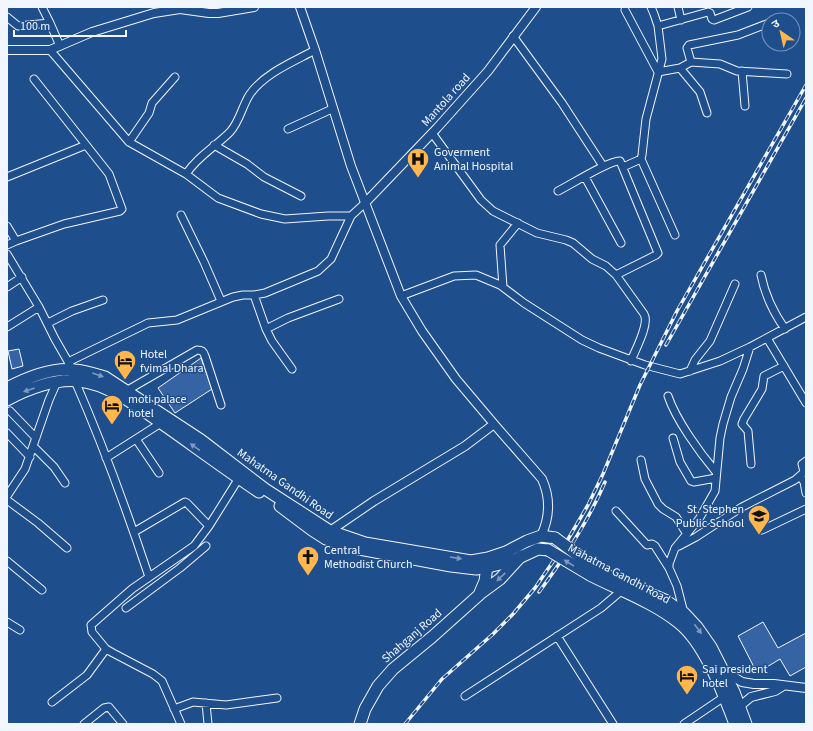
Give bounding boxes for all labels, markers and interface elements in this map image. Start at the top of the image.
scale bar [14,12,126,38]
north arrow [761,12,801,52]
text: उ [769,16,783,32]
text: 100 m [20,18,50,35]
street label: Mantola road [417,70,475,130]
place label: Goverment Animal Hospital [434,144,513,175]
hospital icon: Goverment Animal Hospital [405,146,431,179]
place label: Hotel fvimal Dhara [140,346,204,377]
hotel icon: Hotel fvimal Dhara [112,348,138,381]
one-way arrow [92,372,104,378]
one-way arrow [22,388,34,394]
place label: moti palace hotel [128,391,187,422]
hotel icon: moti palace hotel [99,393,125,426]
one-way arrow [189,443,200,451]
street label: Mahatma Gandhi Road [233,444,337,524]
place label: St. Stephen Public School [676,501,744,532]
school or university icon: St. Stephen Public School [746,503,772,536]
street label: Mahatma Gandhi Road [565,540,673,608]
place label: Central Methodist Church [324,542,412,573]
church icon: Central Methodist Church [295,544,321,577]
one-way arrow [450,555,462,561]
one-way arrow [563,559,575,566]
one-way arrow [496,572,506,582]
street label: Shahganj Road [378,605,446,667]
one-way arrow [694,624,702,634]
place label: Sai president hotel [702,661,768,692]
hotel icon: Sai president hotel [674,663,700,696]

